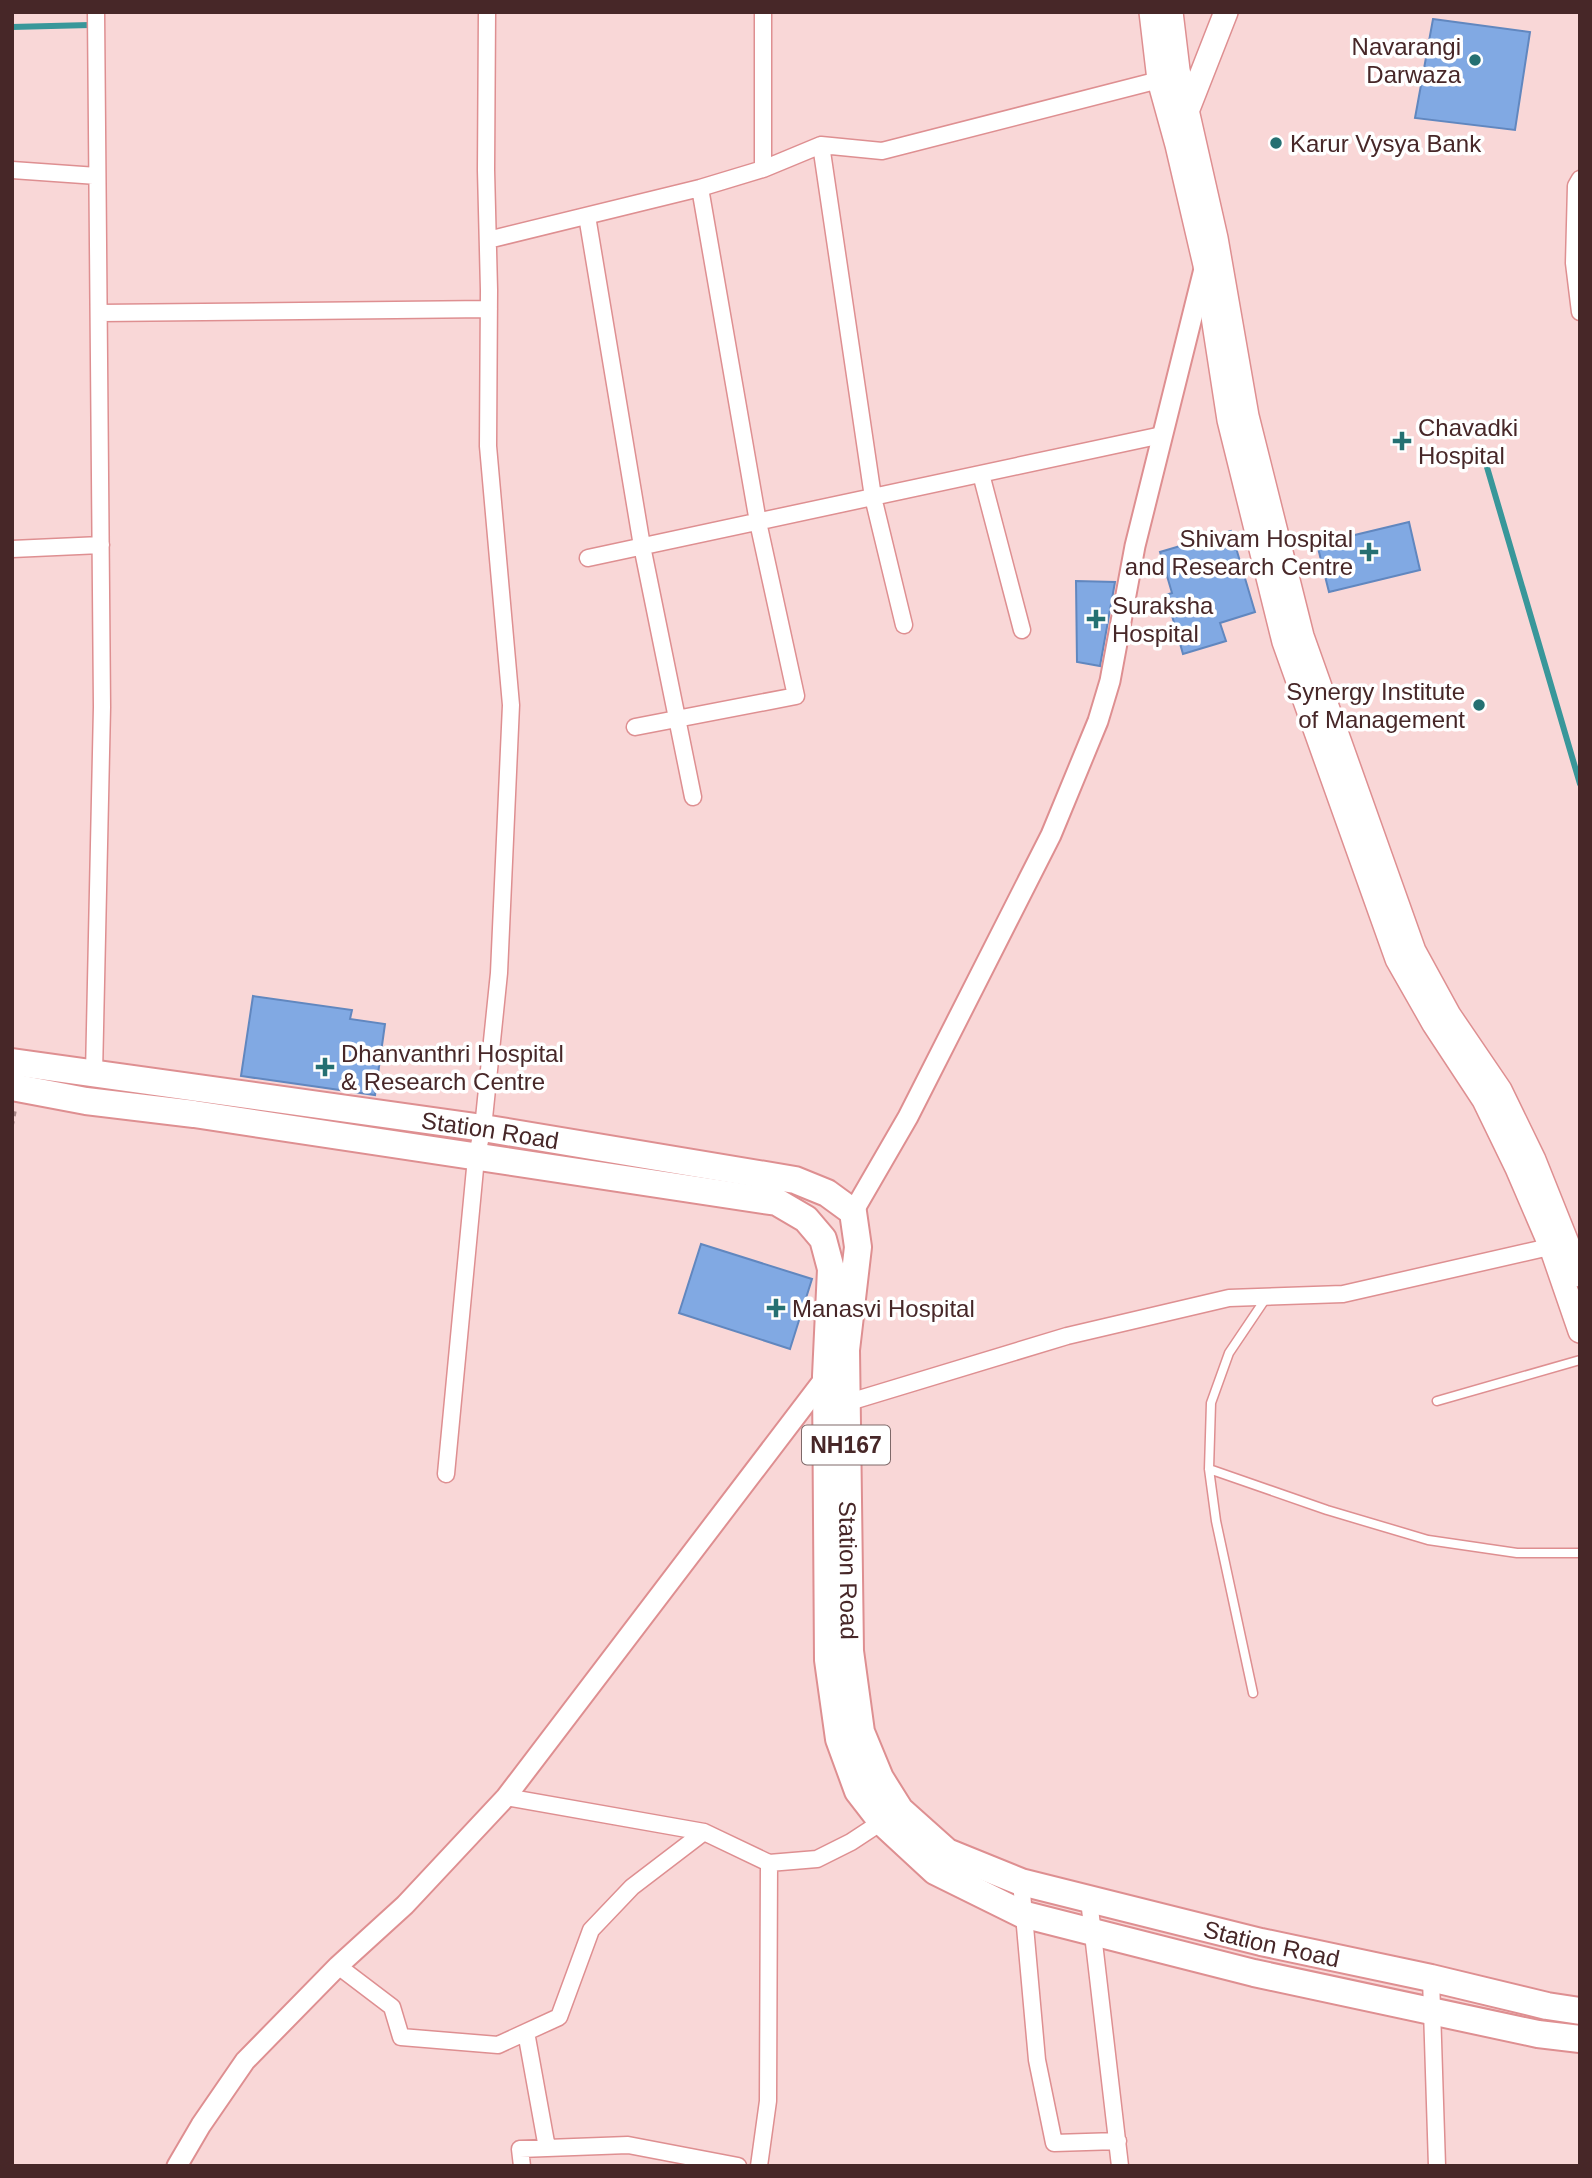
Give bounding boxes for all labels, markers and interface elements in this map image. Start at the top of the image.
place label: Navarangi Darwaza [1352,33,1462,88]
marker: Navarangi Darwaza [1467,52,1483,68]
place label: Karur Vysya Bank [1290,130,1482,157]
marker: Karur Vysya Bank [1268,135,1284,151]
place label: Chavadki Hospital [1418,414,1518,469]
marker: Chavadki Hospital [1392,431,1412,451]
place label: Shivam Hospital and Research Centre [1125,525,1353,580]
marker: Shivam Hospital and Research Centre [1359,542,1379,562]
place label: Suraksha Hospital [1112,592,1214,647]
marker: Suraksha Hospital [1086,609,1106,629]
place label: Synergy Institute of Management [1286,678,1465,733]
marker: Synergy Institute of Management [1471,697,1487,713]
place label: Dhanvanthri Hospital & Research Centre [341,1040,564,1095]
marker: Dhanvanthri Hospital & Research Centre [315,1057,335,1077]
street label: Station Road [420,1106,561,1154]
place label: Manasvi Hospital [792,1295,975,1322]
marker: Manasvi Hospital [766,1298,786,1318]
road number: NH167 [802,1426,890,1464]
street label: Station Road [835,1501,863,1640]
street label: Station Road [1201,1915,1342,1972]

